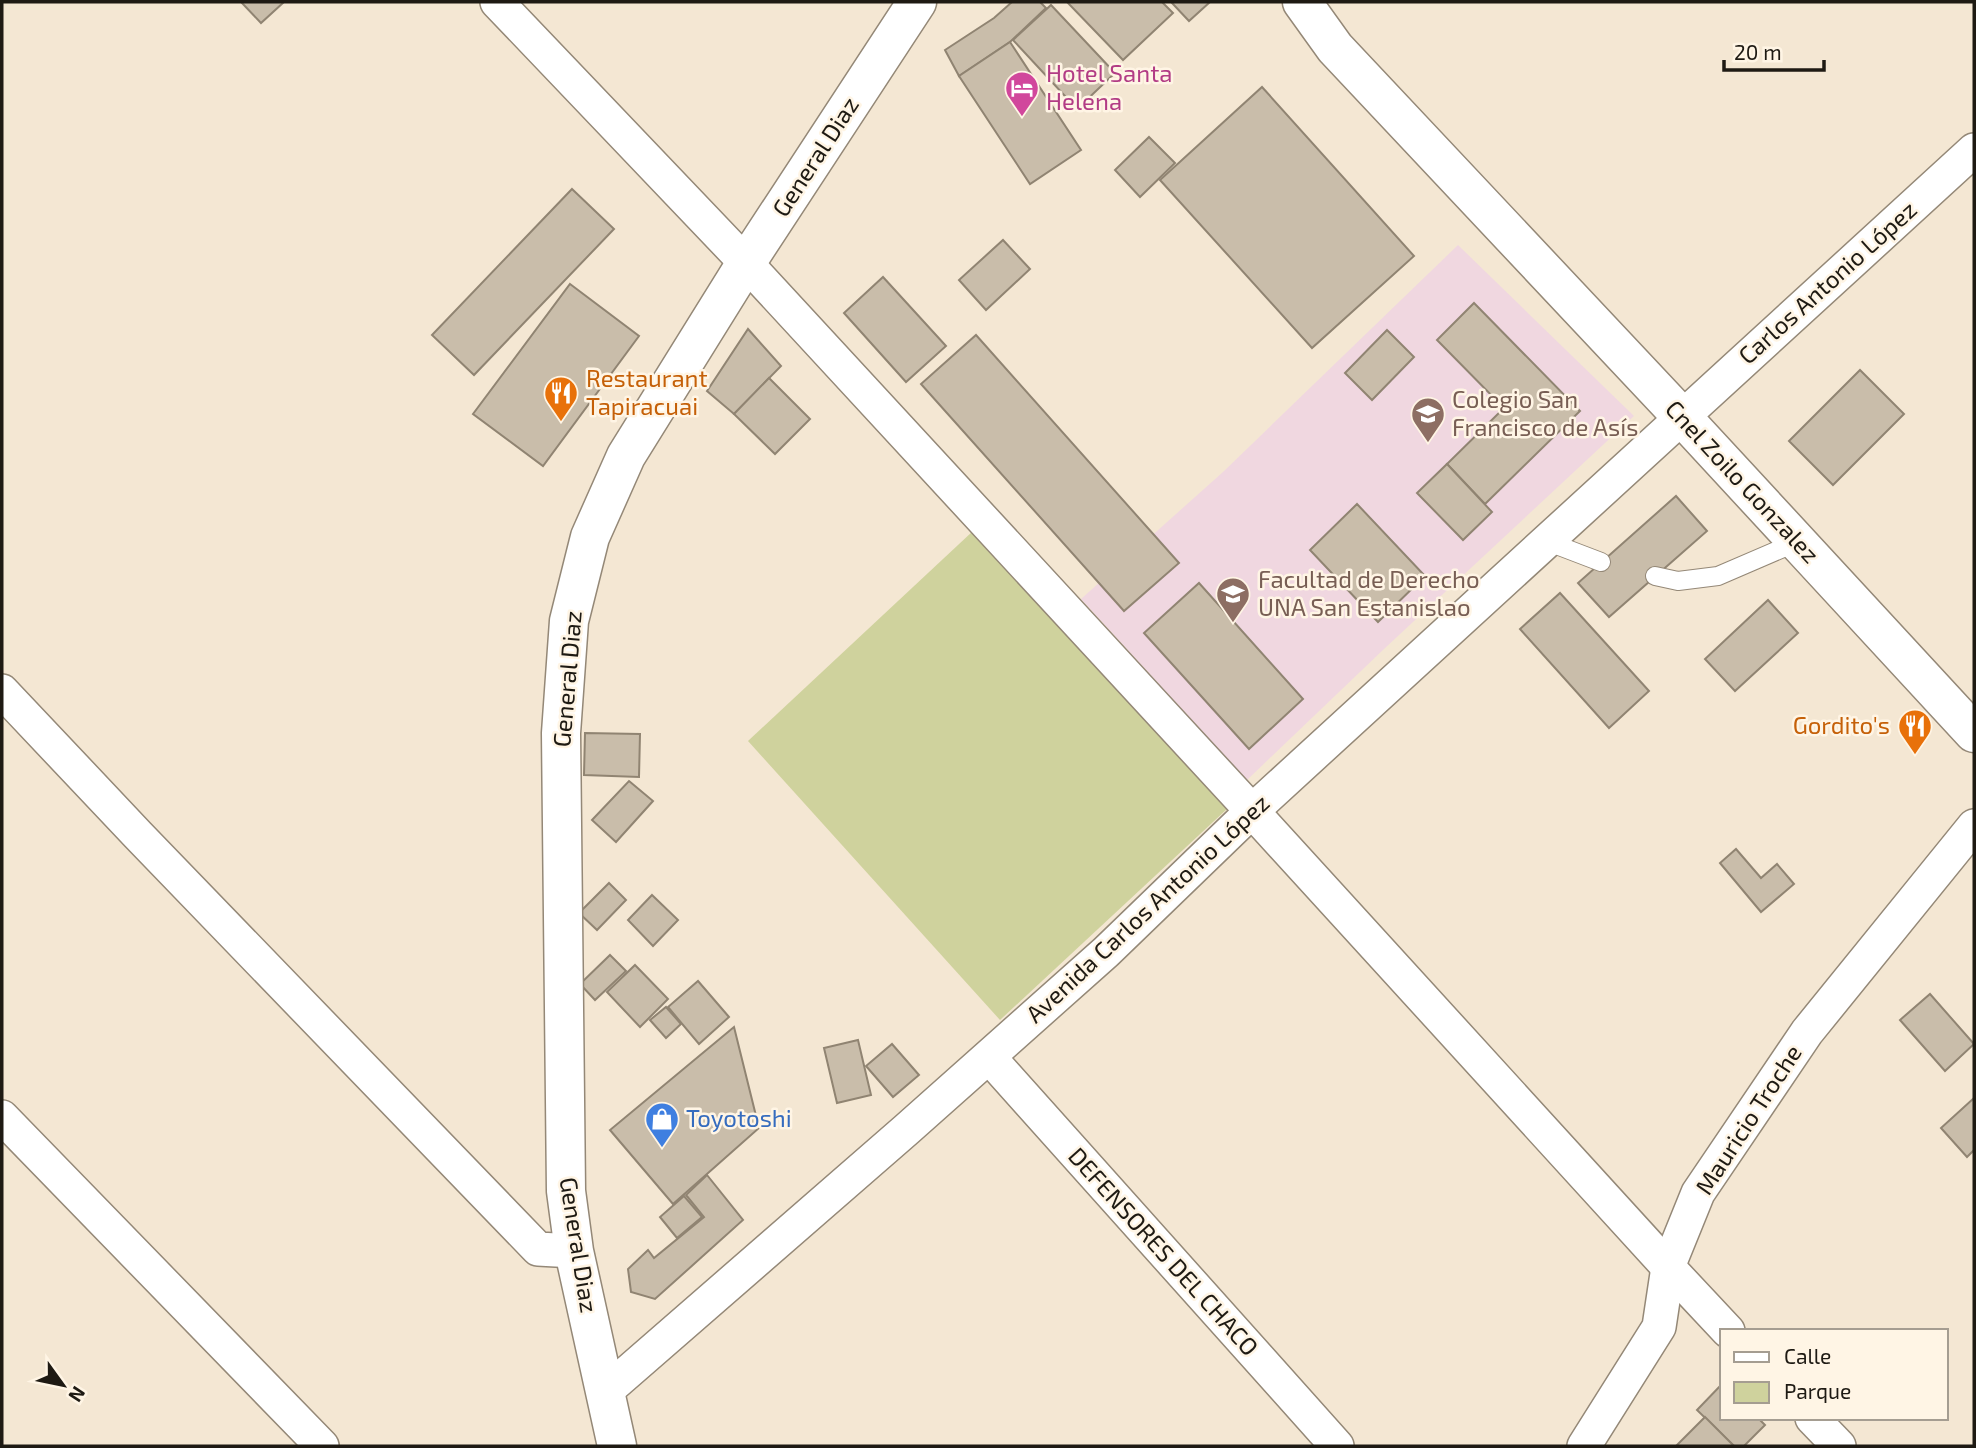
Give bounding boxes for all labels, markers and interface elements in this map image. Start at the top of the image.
scale bar [1724,28,1824,72]
text: 20 m [1734,39,1782,64]
place label: Hotel Santa Helena [1046,58,1172,115]
hotel icon: Hotel Santa Helena [1003,69,1041,118]
street label: General Diaz [765,91,864,221]
street label: Carlos Antonio López [1732,194,1922,370]
place label: Restaurant Tapiracuai [586,363,708,420]
restaurant icon: Restaurant Tapiracuai [542,374,580,423]
place label: Colegio San Francisco de Asís [1452,384,1638,441]
street label: Cnel Zoilo Gonzalez [1660,394,1826,568]
school or university icon: Colegio San Francisco de Asís [1409,395,1447,444]
place label: Facultad de Derecho UNA San Estanislao [1258,564,1480,621]
school or university icon: Facultad de Derecho UNA San Estanislao [1214,575,1252,624]
street label: General Diaz [546,609,587,748]
restaurant icon: Gordito's [1896,707,1934,756]
place label: Gordito's [1793,710,1890,739]
street label: Avenida Carlos Antonio López [1019,788,1275,1028]
street label: Mauricio Troche [1689,1039,1807,1200]
shop icon: Toyotoshi [643,1100,681,1149]
place label: Toyotoshi [686,1103,792,1132]
street label: DEFENSORES DEL CHACO [1063,1141,1265,1361]
street label: General Diaz [554,1175,605,1315]
legend [1720,1329,1948,1420]
text: Calle [1784,1343,1831,1368]
north arrow [28,1350,98,1420]
text: Parque [1784,1378,1851,1403]
text: N [64,1383,91,1407]

